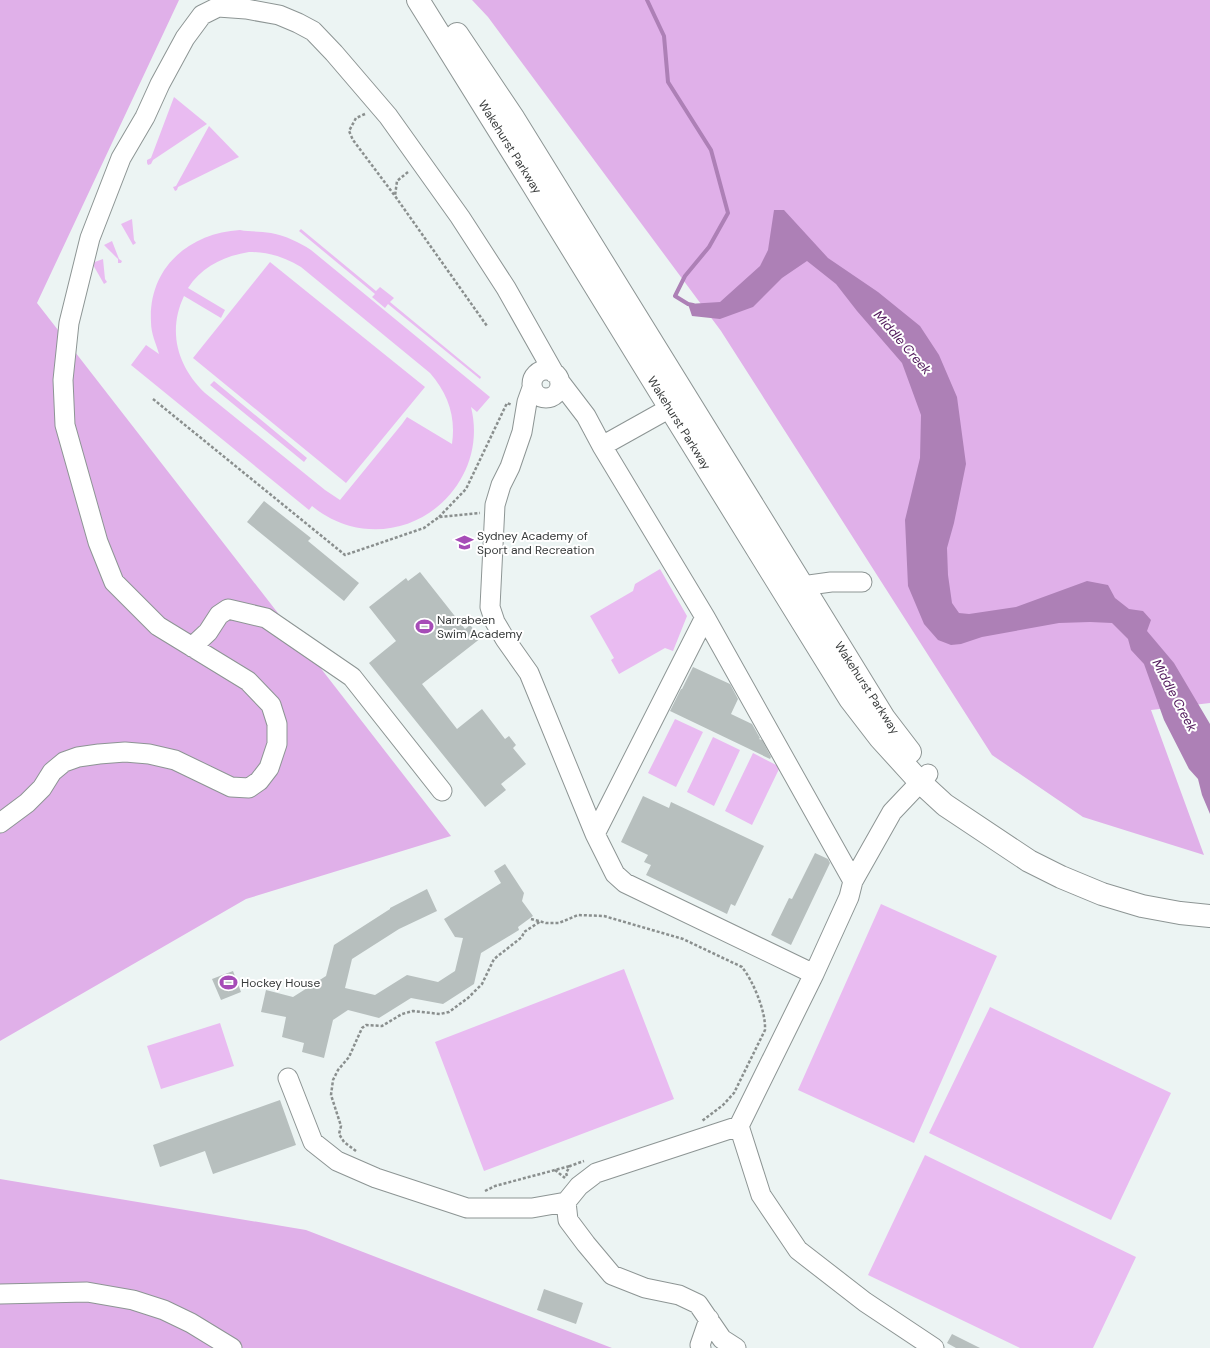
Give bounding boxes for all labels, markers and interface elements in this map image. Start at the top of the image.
street label: Wakehurst Parkway [475,97,545,197]
water label: Middle Creek [870,307,935,378]
street label: Wakehurst Parkway [644,373,714,473]
place label: Sydney Academy of Sport and Recreation [477,528,595,558]
school or university icon: Sydney Academy of Sport and Recreation [454,533,474,553]
place label: Narrabeen Swim Academy [437,612,523,642]
sports icon: Narrabeen Swim Academy [414,617,434,637]
street label: Wakehurst Parkway [831,639,903,738]
water label: Middle Creek [1148,656,1201,735]
sports icon: Hockey House [218,973,238,993]
place label: Hockey House [241,975,320,991]

